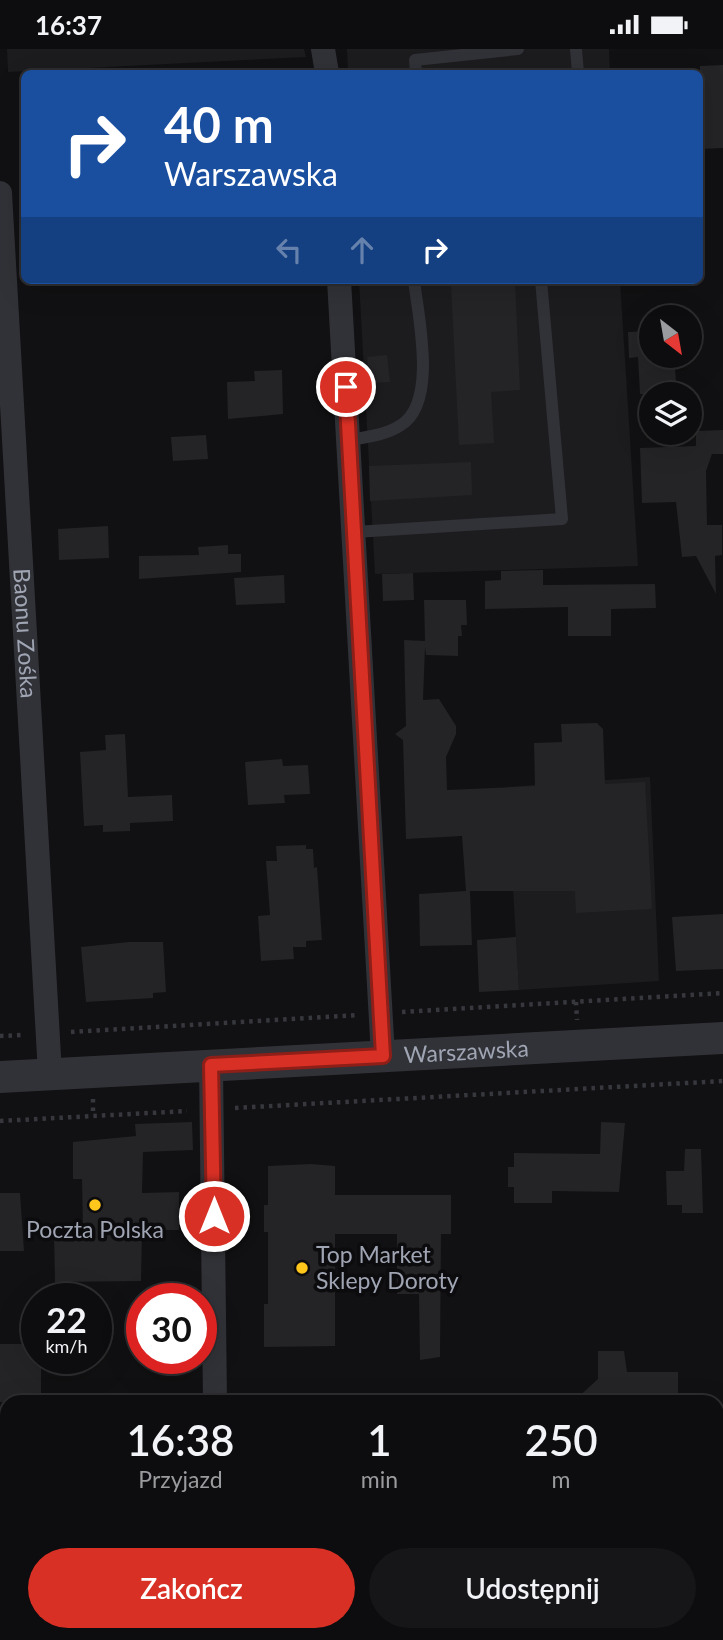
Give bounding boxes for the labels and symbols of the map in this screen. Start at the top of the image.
north arrow [639,305,702,367]
pin [316,357,376,417]
street label: Baonu Zośka [8,567,44,699]
street label: Warszawska [403,1033,529,1068]
position arrow [177,1179,251,1253]
marker: Poczta Polska [87,1197,103,1213]
place label: Poczta Polska [26,1215,164,1243]
place label: Top Market Sklepy Doroty [316,1240,459,1294]
marker: Top Market Sklepy Doroty [294,1260,310,1276]
speed limit sign: 30 [126,1283,217,1374]

